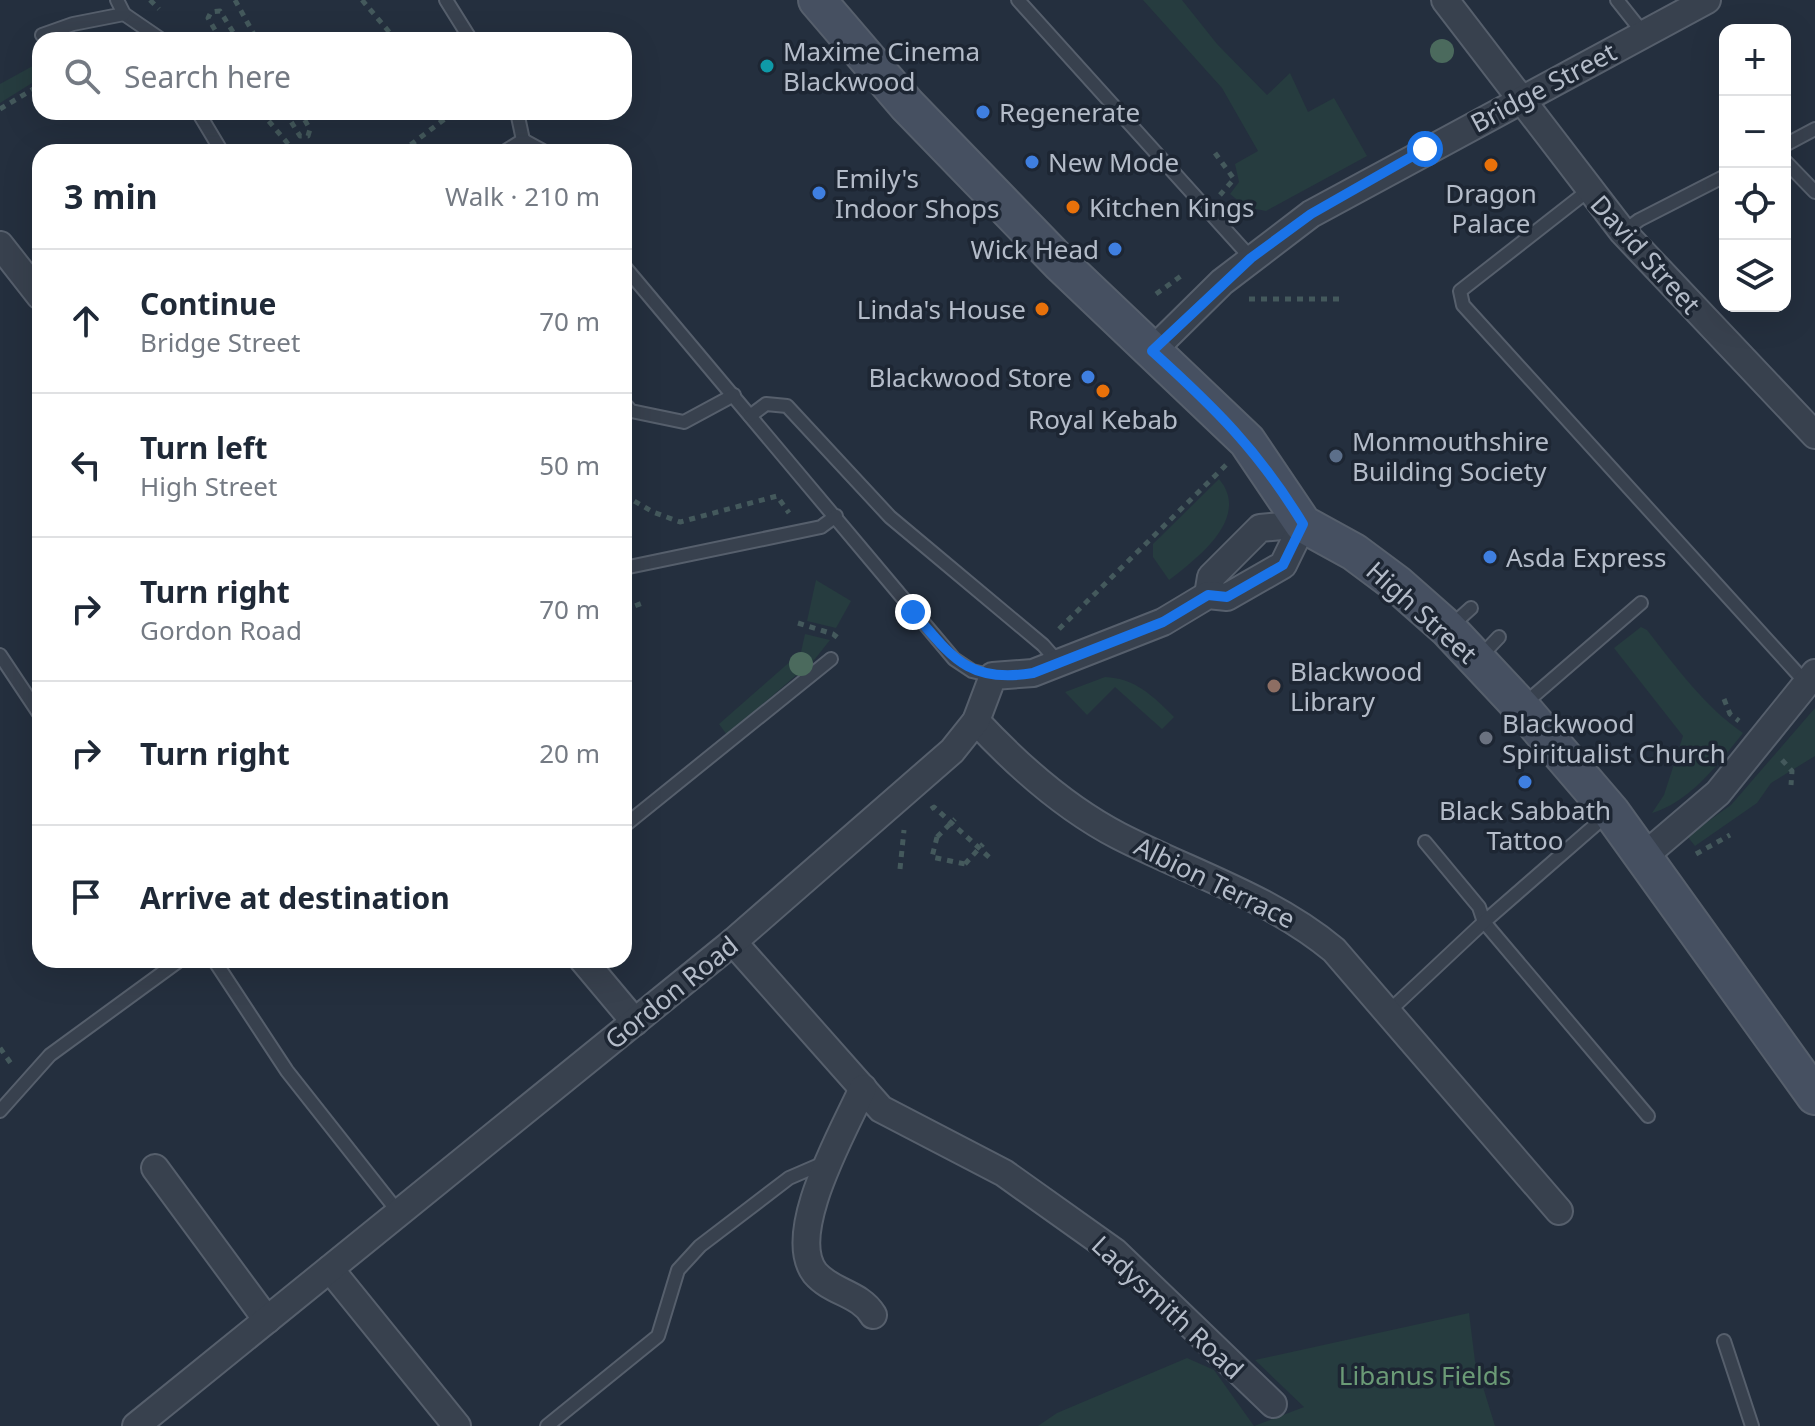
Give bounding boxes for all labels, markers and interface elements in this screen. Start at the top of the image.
map controls [1719,24,1791,312]
button: + [1719,24,1791,96]
search box [32,32,632,120]
place label: Maxime Cinema Blackwood [783,33,980,99]
street label: Bridge Street [1464,33,1622,141]
icon: search [60,54,104,98]
text: Search here [124,56,291,97]
marker: Maxime Cinema Blackwood [758,57,776,75]
place label: Regenerate [999,94,1140,130]
button: − [1719,96,1791,168]
marker: Regenerate [974,103,992,121]
route start [1407,131,1443,167]
place label: New Mode [1048,144,1179,180]
marker: New Mode [1023,153,1041,171]
marker: Dragon Palace [1482,156,1500,174]
place label: Emily's Indoor Shops [835,160,999,226]
button: locate [1719,168,1791,240]
text: 3 min [64,173,158,219]
place label: Dragon Palace [1445,175,1537,241]
text: Walk · 210 m [445,178,600,214]
marker: Emily's Indoor Shops [810,184,828,202]
street label: David Street [1583,187,1709,321]
place label: Kitchen Kings [1089,189,1255,225]
marker: Kitchen Kings [1064,198,1082,216]
place label: Wick Head [970,231,1099,267]
marker: Wick Head [1106,240,1124,258]
button: layers [1719,240,1791,312]
text: Continue [140,283,276,324]
place label: Linda's House [857,291,1026,327]
icon: ahead [64,299,108,343]
marker: Linda's House [1033,300,1051,318]
text: 70 m [539,303,600,339]
text: Bridge Street [140,324,300,360]
place label: Blackwood Store [869,359,1072,395]
marker: Blackwood Store [1079,368,1097,386]
marker: Royal Kebab [1094,382,1112,400]
place label: Royal Kebab [1028,401,1178,437]
place label: Monmouthshire Building Society [1352,423,1549,489]
text: Turn left [140,427,268,468]
icon: left [64,443,108,487]
text: 50 m [539,447,600,483]
marker: Monmouthshire Building Society [1327,447,1345,465]
text: High Street [140,468,277,504]
place label: Asda Express [1506,539,1666,575]
marker: Asda Express [1481,548,1499,566]
street label: High Street [1359,553,1485,671]
text: Turn right [140,571,290,612]
icon: right [64,587,108,631]
text: 70 m [539,591,600,627]
route end [895,594,931,630]
text: Gordon Road [140,612,302,648]
place label: Blackwood Library [1290,653,1422,719]
marker: Blackwood Library [1265,677,1283,695]
place label: Blackwood Spiritualist Church [1502,705,1726,771]
marker: Blackwood Spiritualist Church [1477,729,1495,747]
icon: right [64,731,108,775]
text: Turn right [140,733,290,774]
text: 20 m [539,735,600,771]
marker: Black Sabbath Tattoo [1516,773,1534,791]
place label: Black Sabbath Tattoo [1439,792,1611,858]
street label: Albion Terrace [1129,828,1301,936]
icon: arrive [64,875,108,919]
text: Arrive at destination [140,877,450,918]
street label: Gordon Road [597,927,745,1057]
street label: Ladysmith Road [1084,1227,1252,1387]
park label: Libanus Fields [1339,1357,1511,1393]

